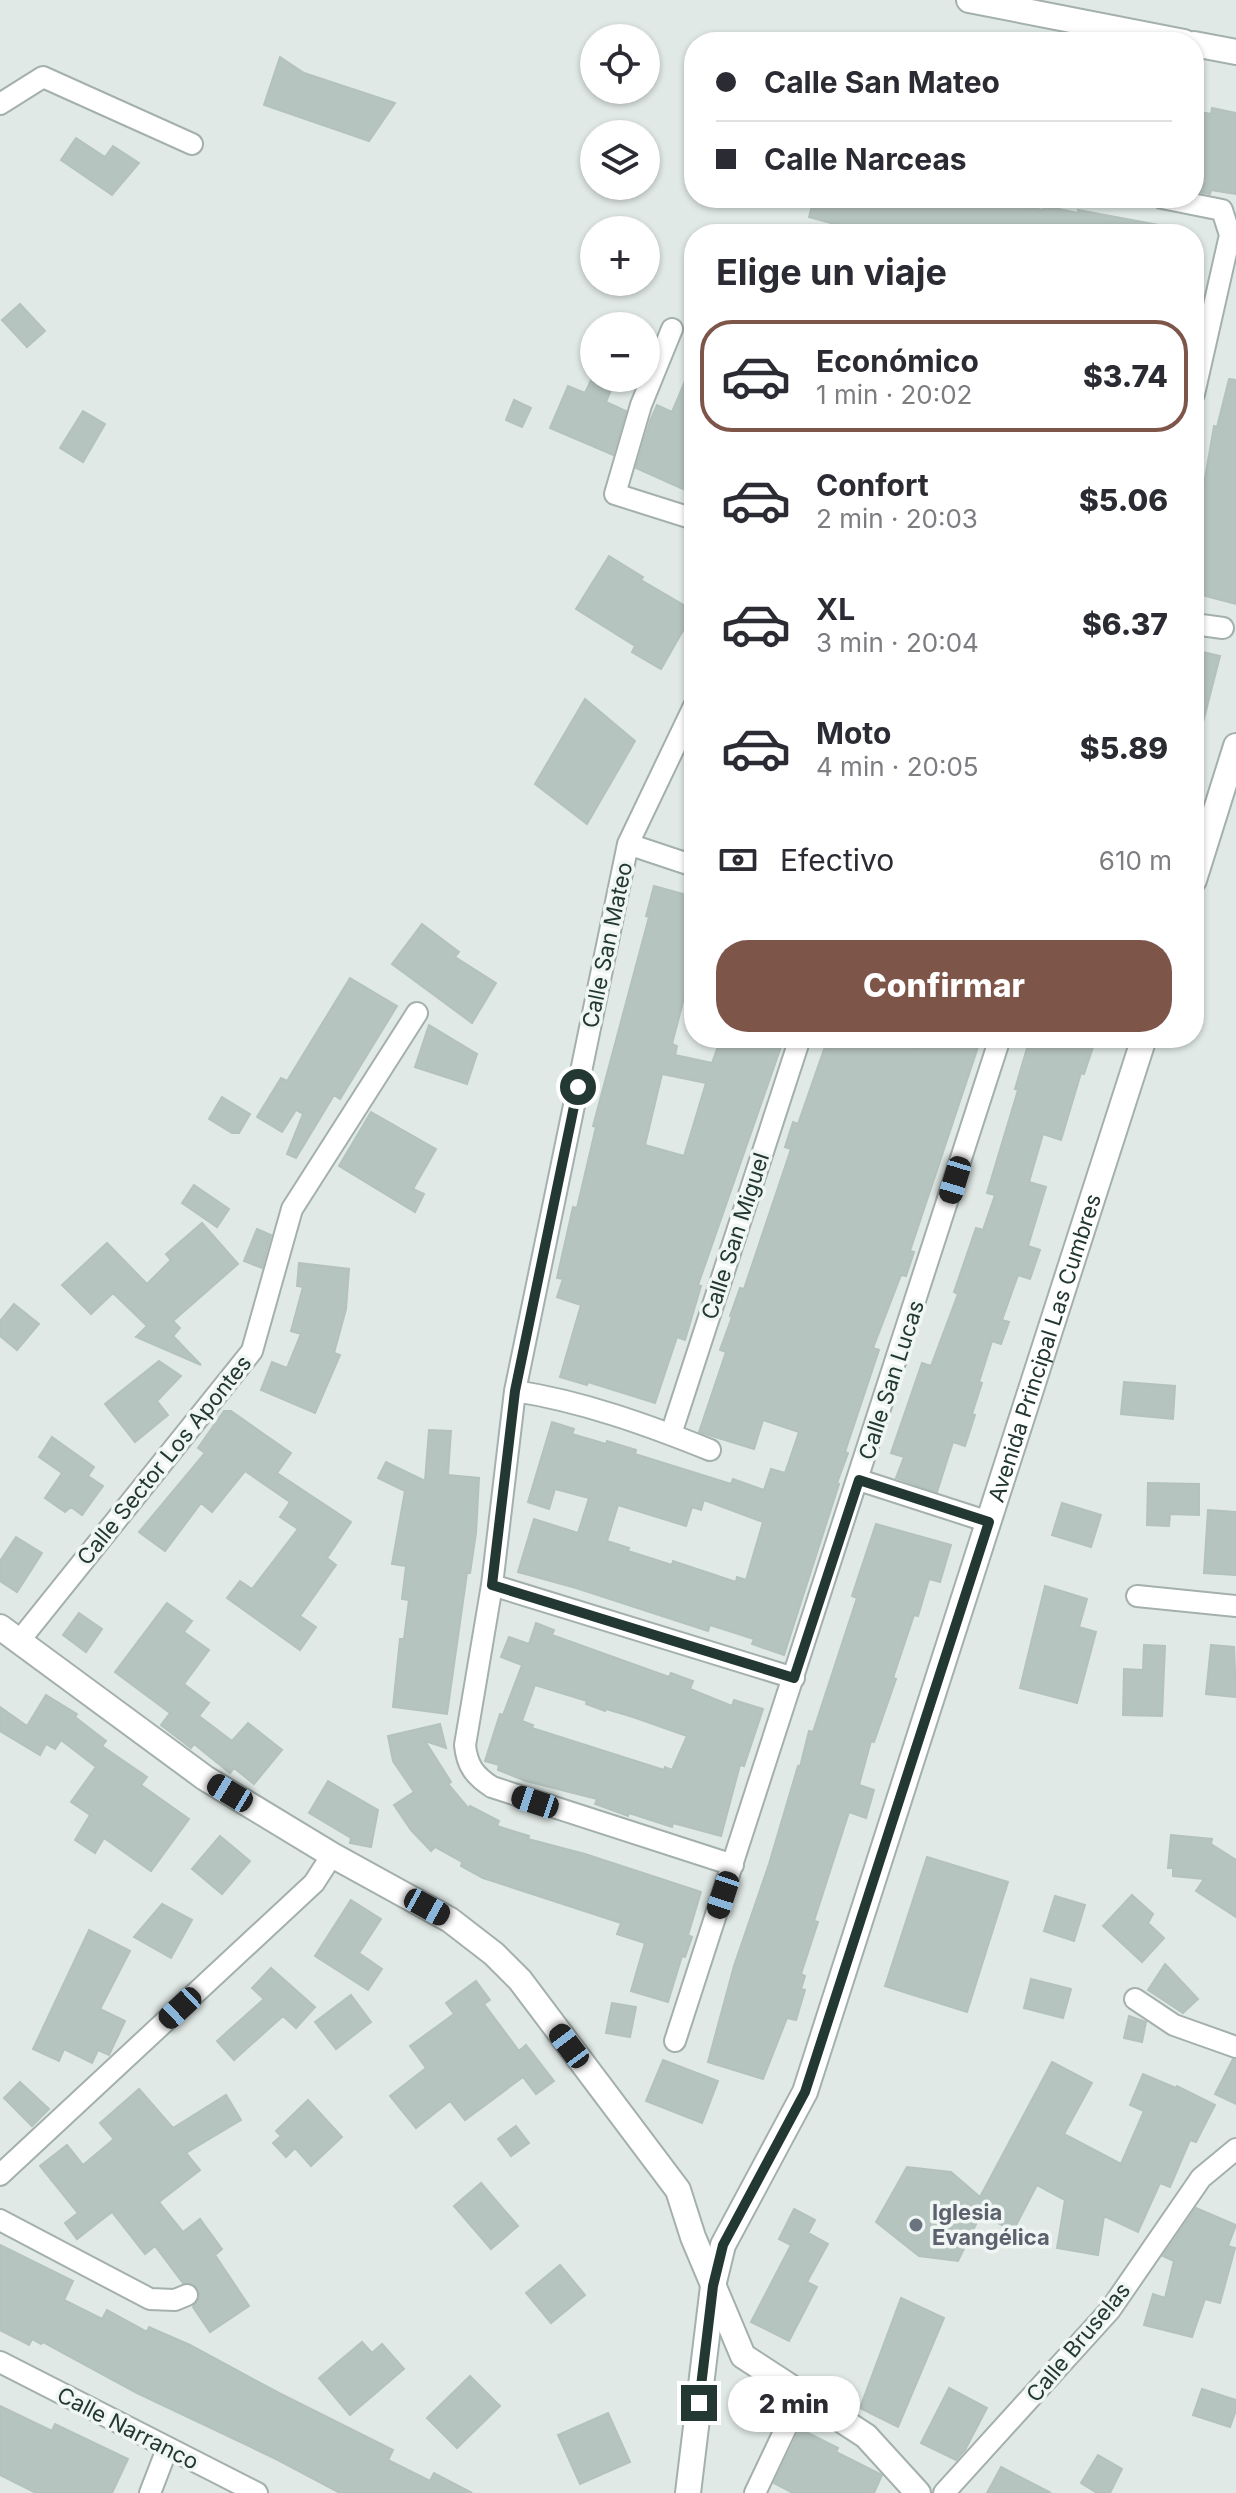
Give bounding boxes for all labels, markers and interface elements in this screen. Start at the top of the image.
map controls [580,24,660,392]
button: locate [580,24,660,104]
text: Calle San Mateo [764,64,1000,100]
button: layers [580,120,660,200]
text: Calle Narceas [764,141,967,177]
button: + [580,216,660,296]
text: Elige un viaje [716,250,947,294]
button: − [580,312,660,392]
icon: car [720,340,792,412]
text: Económico [816,343,979,379]
text: $3.74 [1083,358,1168,394]
text: 1 min · 20:02 [816,379,972,410]
icon: car [720,464,792,536]
text: Confort [816,467,929,503]
text: $5.06 [1079,482,1168,518]
text: 2 min · 20:03 [816,503,978,534]
icon: car [720,588,792,660]
text: XL [816,591,855,627]
text: $6.37 [1082,606,1168,642]
text: 3 min · 20:04 [816,627,979,658]
icon: car [720,712,792,784]
text: Moto [816,715,891,751]
text: $5.89 [1080,730,1168,766]
text: 4 min · 20:05 [816,751,979,782]
icon: cash [716,838,760,882]
text: Efectivo [780,842,894,878]
text: 610 m [1099,845,1172,876]
street label: Calle San Mateo [577,860,637,1030]
button: Confirmar [716,940,1172,1032]
route start [560,1069,596,1105]
street label: Calle San Miguel [696,1149,774,1323]
car [937,1154,973,1206]
street label: Avenida Principal Las Cumbres [983,1191,1106,1505]
street label: Calle San Lucas [853,1297,929,1463]
street label: Calle Sector Los Apontes [71,1350,257,1570]
car [203,1770,257,1816]
car [508,1783,562,1821]
car [704,1868,742,1922]
car [400,1885,454,1929]
car [154,1983,206,2033]
car [545,2020,593,2072]
place label: Iglesia Evangélica [932,2199,1050,2250]
marker: Iglesia Evangélica [907,2216,925,2234]
street label: Calle Bruselas [1021,2277,1135,2407]
callout: 2 min [727,2375,859,2431]
street label: Calle Narranco [53,2381,203,2475]
route end [681,2385,717,2421]
text: 2 min [759,2388,829,2419]

